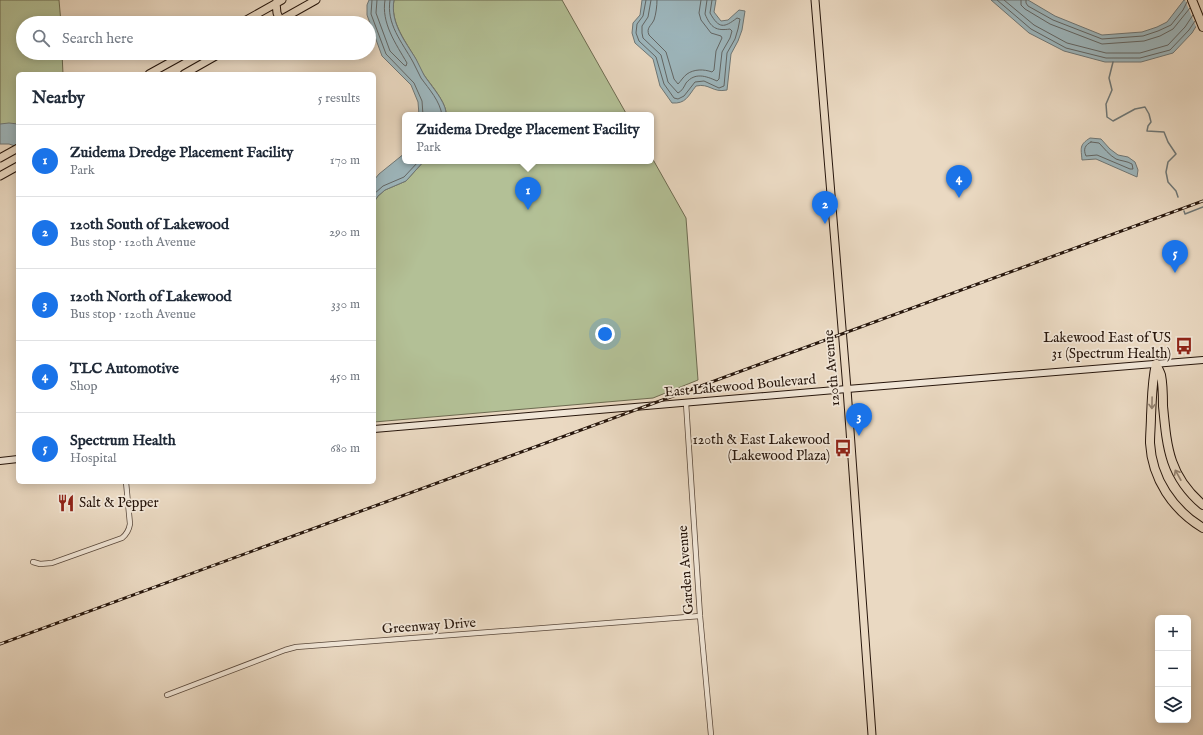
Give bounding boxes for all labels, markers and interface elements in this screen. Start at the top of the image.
search box [16,16,376,60]
icon: search [30,27,52,49]
text: Search here [62,29,133,48]
text: Nearby [32,88,85,109]
text: 5 results [318,90,360,107]
popup [402,112,654,164]
text: Zuidema Dredge Placement Facility [416,120,640,139]
text: Park [416,139,441,156]
text: Zuidema Dredge Placement Facility [70,143,293,162]
text: 1 [43,152,47,169]
text: 170 m [330,152,360,169]
text: Park [70,162,95,179]
pin: 4 [946,165,972,198]
pin: 1 [515,177,541,210]
pin: 2 [812,191,838,224]
text: 120th South of Lakewood [70,215,229,234]
text: 2 [42,224,48,241]
text: 290 m [329,224,360,241]
text: Bus stop · 120th Avenue [70,234,196,251]
pin: 5 [1162,240,1188,273]
text: 120th North of Lakewood [70,287,232,306]
text: 3 [43,296,47,313]
text: 330 m [331,296,360,313]
text: Bus stop · 120th Avenue [70,306,196,323]
your location [595,324,615,344]
street label: 120th Avenue [820,328,844,407]
place label: Lakewood East of US 31 (Spectrum Health) [1043,329,1171,363]
bus stop icon: Lakewood East of US 31 (Spectrum Health) [1174,336,1194,356]
text: TLC Automotive [70,359,179,378]
text: 4 [42,368,48,385]
text: 450 m [330,368,360,385]
street label: East Lakewood Boulevard [663,370,817,402]
text: Shop [70,378,98,395]
one-way arrow [1148,396,1155,409]
pin: 3 [846,403,872,436]
text: Spectrum Health [70,431,176,450]
place label: 120th & East Lakewood (Lakewood Plaza) [692,431,831,465]
bus stop icon: 120th & East Lakewood (Lakewood Plaza) [833,438,853,458]
text: 5 [43,440,47,457]
text: 680 m [330,440,360,457]
text: Hospital [70,450,117,467]
one-way arrow [1174,469,1182,481]
restaurant icon: Salt & Pepper [56,493,76,513]
place label: Salt & Pepper [79,494,159,512]
street label: Garden Avenue [674,524,698,615]
street label: Greenway Drive [381,614,477,638]
map controls [1155,615,1191,723]
button: + [1155,615,1191,651]
button: − [1155,651,1191,687]
button: layers [1155,687,1191,723]

